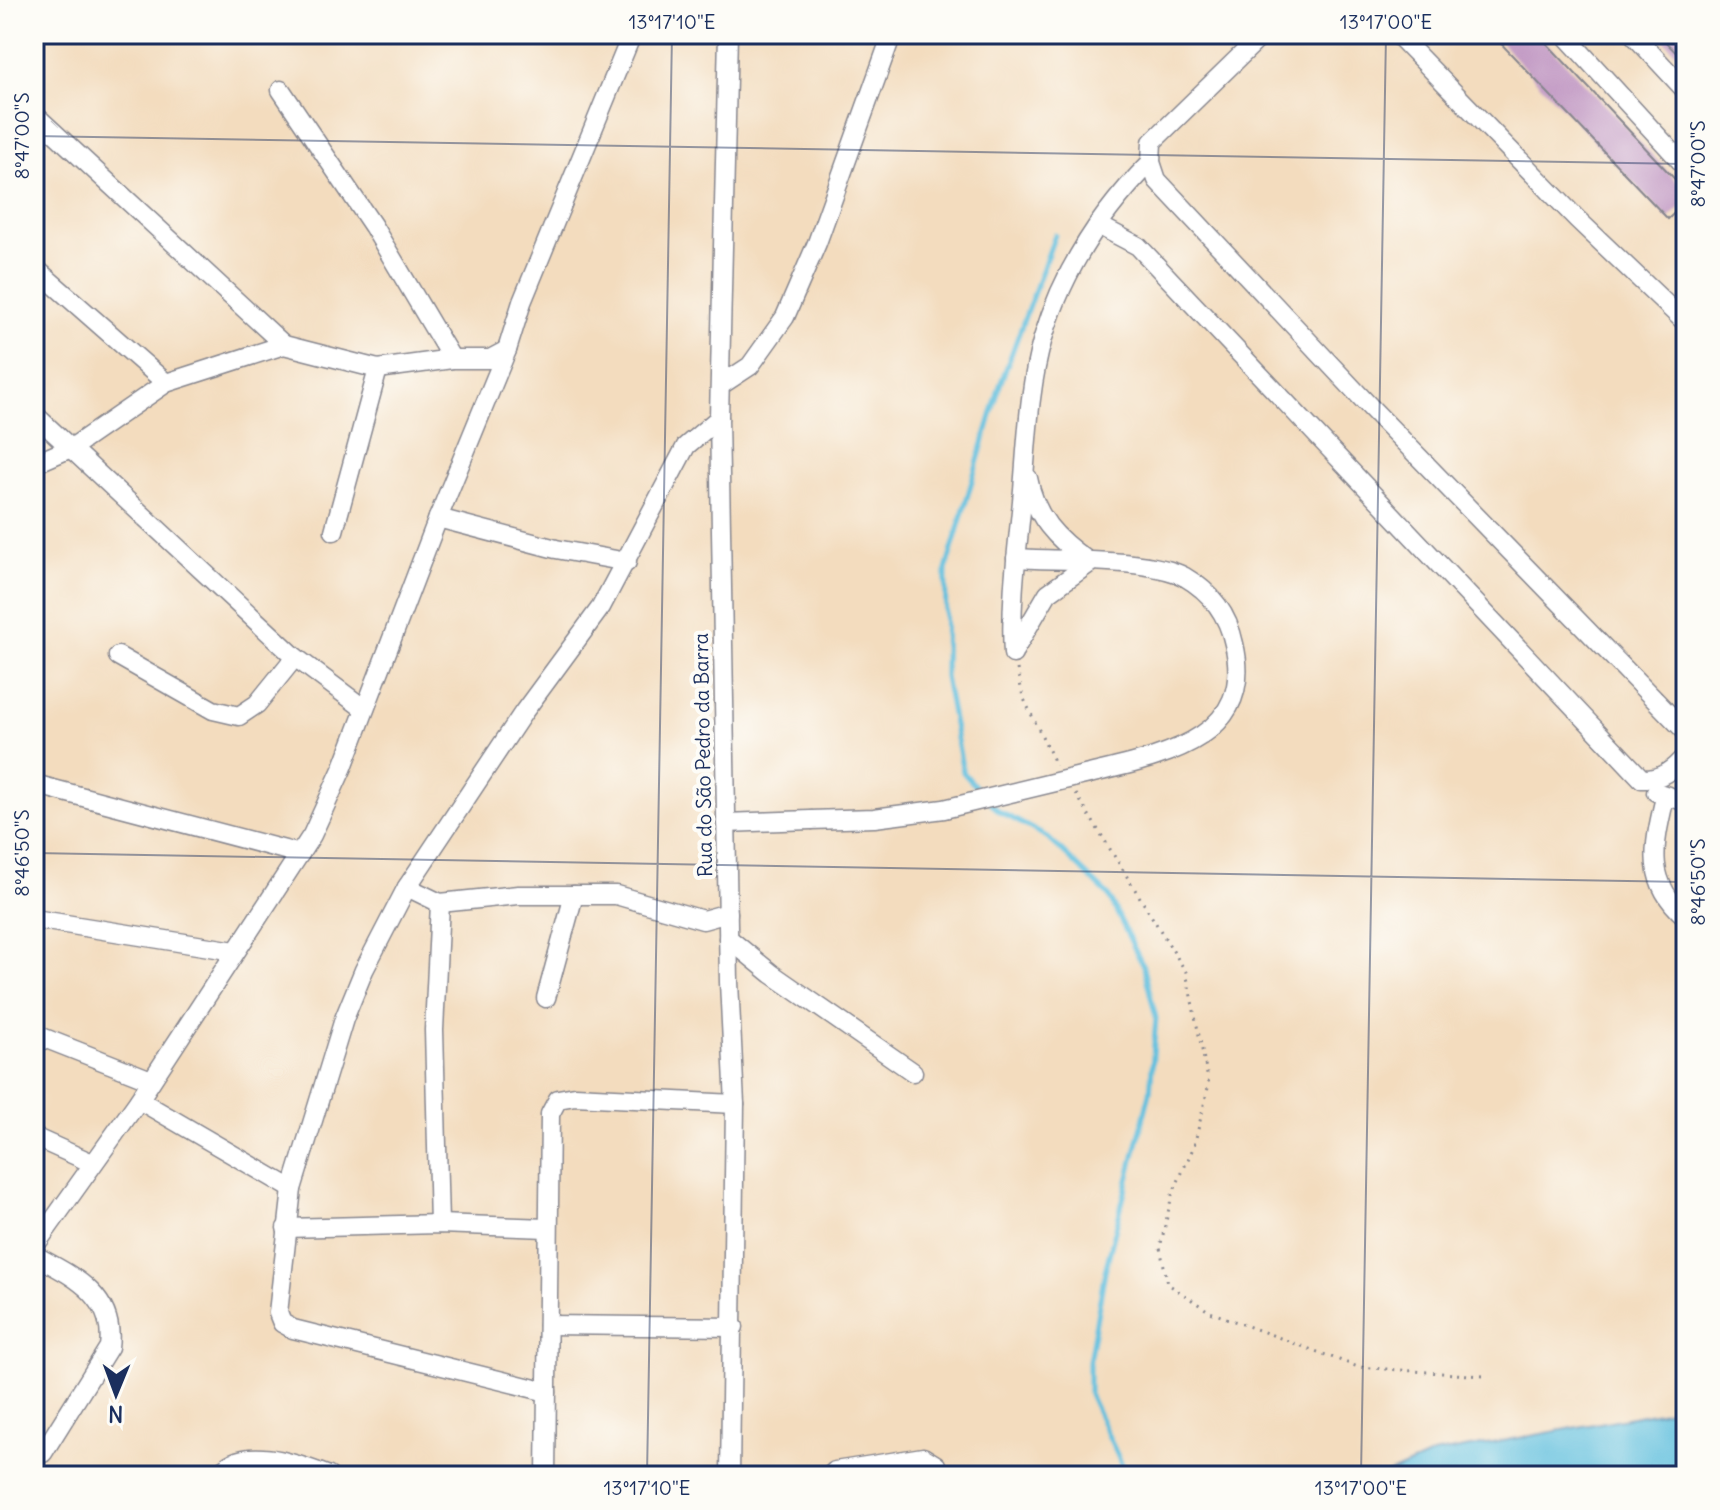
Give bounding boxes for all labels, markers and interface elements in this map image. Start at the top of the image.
text: 13°17'10"E [628,9,716,34]
text: 13°17'00"E [1340,9,1432,34]
text: 8°47'00"S [9,93,34,180]
text: 8°47'00"S [1685,121,1710,208]
street label: Rua do São Pedro da Barra [688,633,717,877]
text: 8°46'50"S [9,809,34,897]
text: 8°46'50"S [1685,838,1710,926]
north arrow [76,1354,156,1434]
text: N [108,1400,123,1428]
text: 13°17'10"E [603,1475,691,1500]
text: 13°17'00"E [1315,1475,1407,1500]

